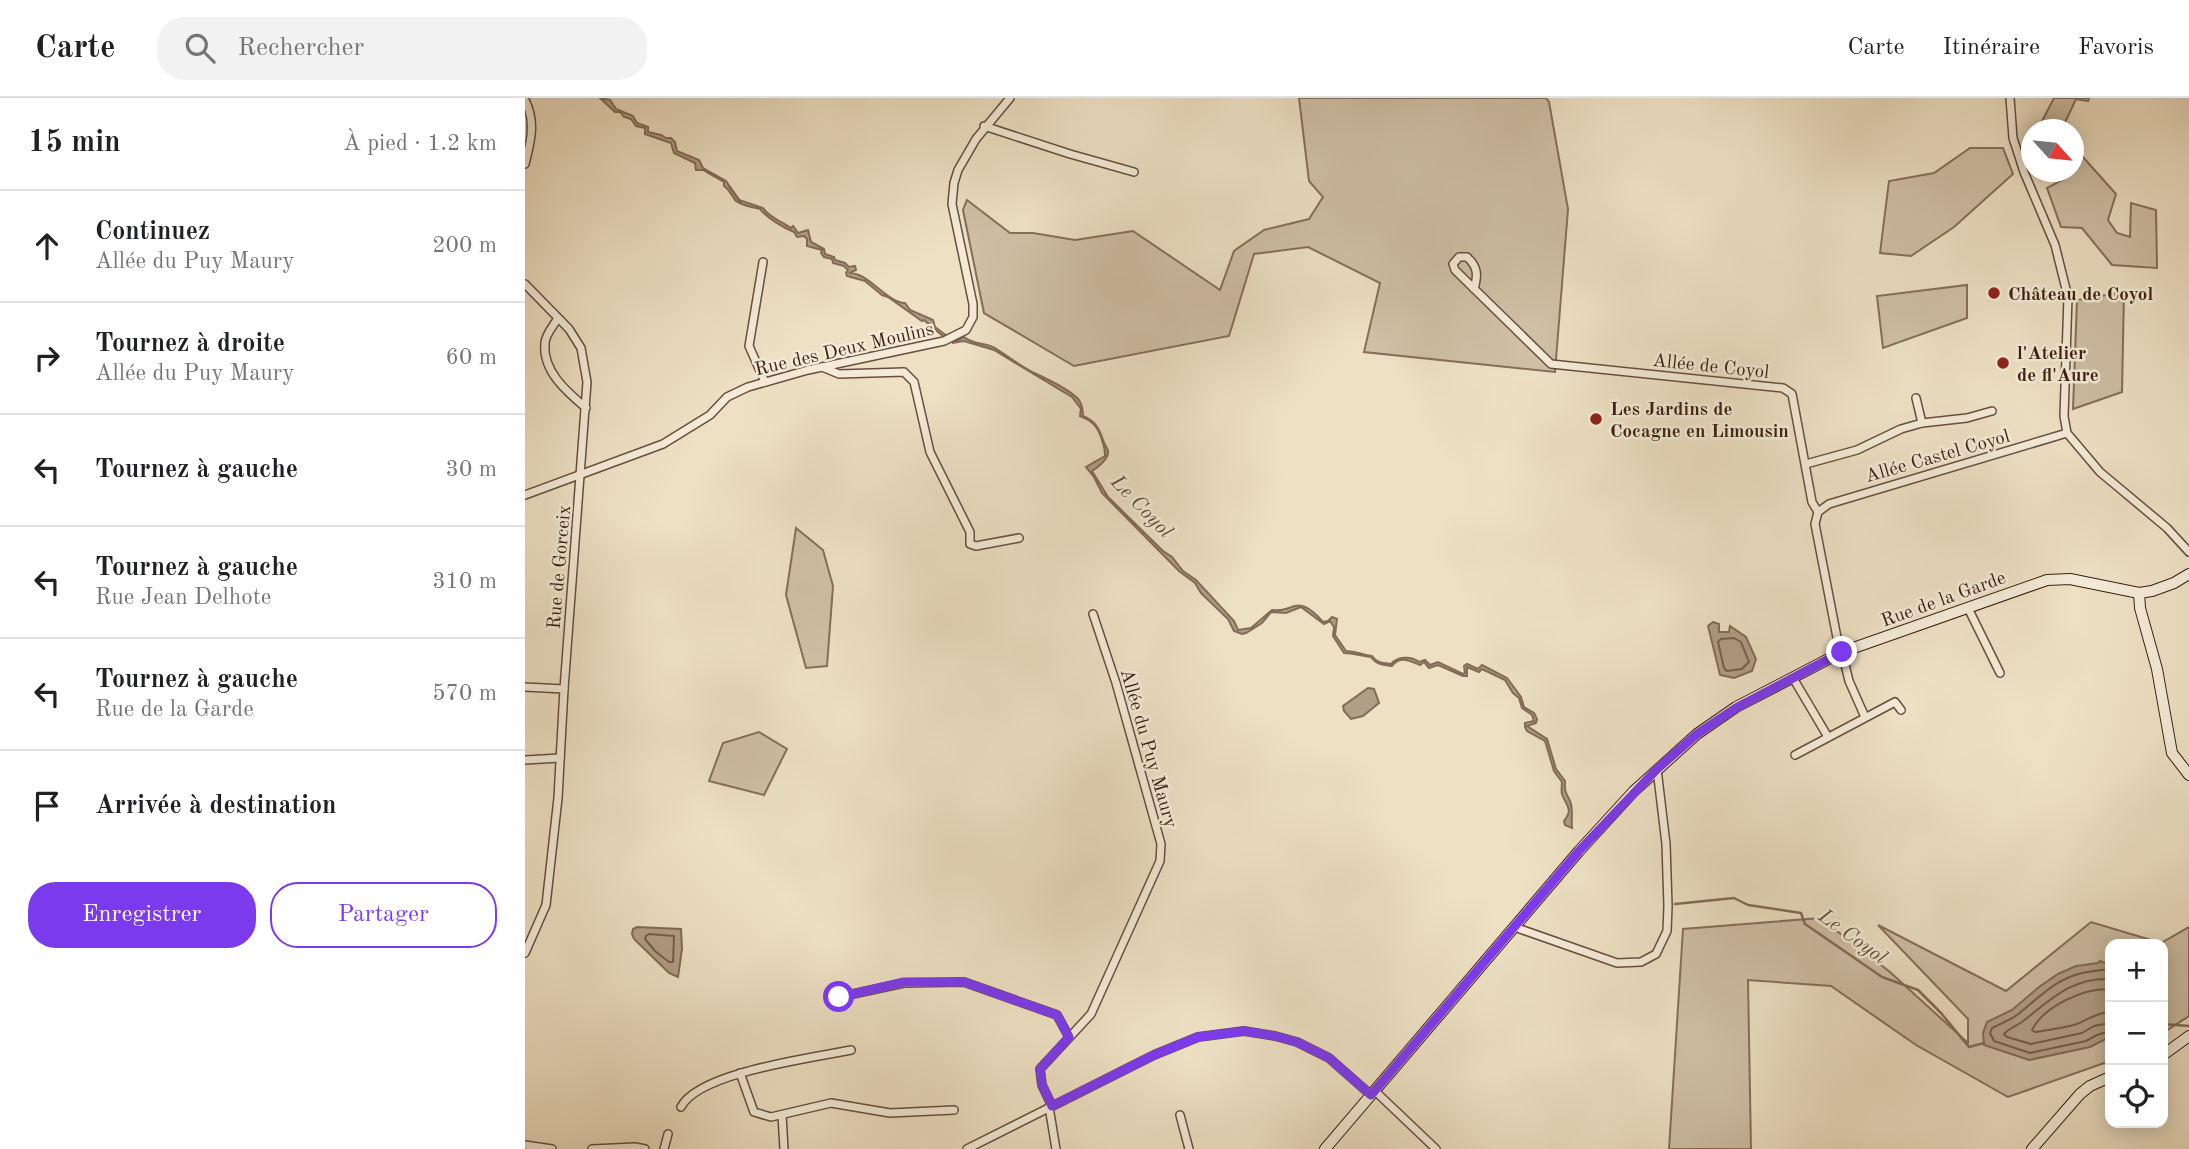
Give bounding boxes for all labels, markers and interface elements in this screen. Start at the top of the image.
search box [157,17,647,80]
icon: search [181,29,219,67]
text: Carte [35,32,115,65]
text: Rechercher [237,35,364,61]
text: Carte [1847,36,1905,60]
text: Itinéraire [1943,36,2040,60]
text: Favoris [2078,36,2154,60]
north arrow [2021,119,2084,182]
text: 15 min [28,128,121,158]
text: À pied · 1.2 km [343,132,497,155]
text: Continuez [95,219,210,245]
icon: ahead [28,227,66,265]
text: 200 m [432,234,497,257]
text: Allée du Puy Maury [95,250,294,273]
marker: Château de Coyol [1986,285,2002,301]
place label: Château de Coyol [2008,286,2153,305]
street label: Rue des Deux Moulins [753,321,936,380]
text: Tournez à droite [95,331,285,357]
icon: right [28,339,66,377]
place label: l'Atelier de fl'Aure [2017,345,2099,386]
text: 60 m [446,346,497,369]
street label: Allée de Coyol [1651,352,1770,383]
marker: l'Atelier de fl'Aure [1995,355,2011,371]
text: Allée du Puy Maury [95,362,294,385]
place label: Les Jardins de Cocagne en Limousin [1610,401,1789,442]
marker: Les Jardins de Cocagne en Limousin [1588,411,1604,427]
street label: Allée Castel Coyol [1863,428,2012,487]
icon: left [28,451,66,489]
text: Tournez à gauche [95,457,298,483]
text: 30 m [446,458,497,481]
water label: Le Coyol [1105,471,1176,543]
street label: Rue de Gorceix [546,504,575,630]
text: Tournez à gauche [95,555,298,581]
icon: left [28,563,66,601]
street label: Rue de la Garde [1879,569,2009,632]
text: 310 m [432,570,497,593]
text: Rue Jean Delhote [95,586,271,609]
route end [1826,636,1857,667]
text: Tournez à gauche [95,667,298,693]
street label: Allée du Puy Maury [1116,667,1179,830]
icon: left [28,675,66,713]
text: 570 m [432,682,497,705]
text: Rue de la Garde [95,698,254,721]
icon: arrive [28,787,66,825]
text: Arrivée à destination [95,793,337,819]
button: Enregistrer [28,882,256,948]
button: Partager [270,882,497,948]
water label: Le Coyol [1813,905,1890,969]
map controls [2105,939,2168,1128]
button: + [2105,939,2168,1002]
route start [823,981,854,1012]
button: − [2105,1002,2168,1065]
button: locate [2105,1065,2168,1128]

